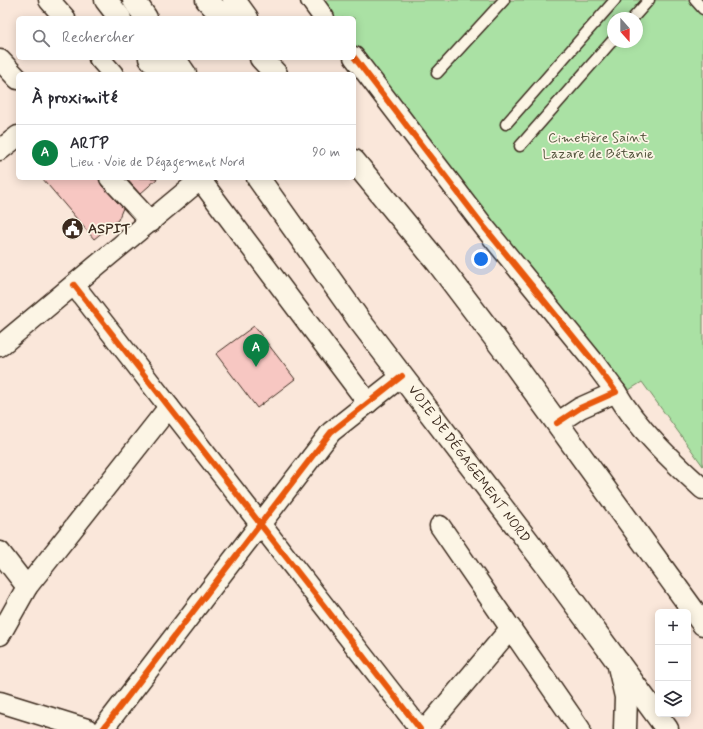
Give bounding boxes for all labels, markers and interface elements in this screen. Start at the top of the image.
north arrow [607,12,643,48]
search box [16,16,356,60]
icon: search [30,27,52,49]
text: Rechercher [62,28,135,48]
text: À proximité [32,87,117,109]
park label: Cimetière Saint Lazare de Bétanie [543,129,654,163]
text: ARTP [70,134,109,154]
text: A [41,144,49,161]
text: 90 m [312,144,340,161]
text: Lieu · Voie de Dégagement Nord [70,154,245,171]
public building icon: ASPIT [59,216,85,242]
place label: ASPIT [88,220,131,238]
your location [471,249,491,269]
pin: A [243,334,269,367]
street label: VOIE DE DÉGAGEMENT NORD [404,381,534,547]
map controls [655,609,691,717]
button: + [655,609,691,645]
button: − [655,645,691,681]
button: layers [655,681,691,717]

